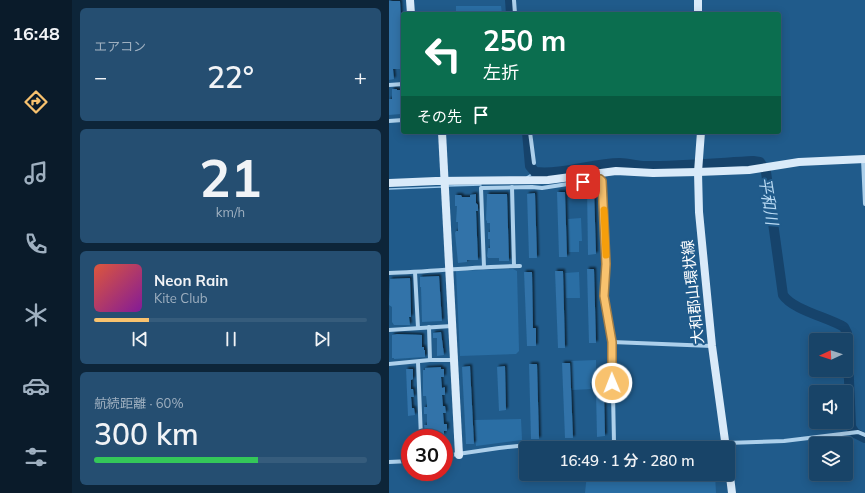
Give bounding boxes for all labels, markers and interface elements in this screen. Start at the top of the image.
text: 16:48 [12,22,60,45]
text: 250 m [483,23,566,58]
icon: left [417,28,469,80]
text: エアコン [94,38,146,54]
text: 22° [207,58,254,96]
text: 左折 [483,61,519,84]
text: − [94,63,107,91]
text: + [354,63,367,91]
icon: directions [22,88,50,116]
icon: arrive [470,104,492,126]
text: その先 [417,107,462,126]
text: 21 [199,145,262,210]
icon: music [22,159,50,187]
pin [566,165,600,199]
icon: arrive [572,171,594,193]
water label: 平和川 [755,176,783,228]
text: km/h [216,204,245,220]
icon: phone [22,230,50,258]
street label: 大和郡山環状線 [678,239,707,345]
text: Neon Rain [154,271,228,290]
text: Kite Club [154,290,208,306]
icon: climate [22,301,50,329]
icon: previous [129,328,151,350]
icon: pause [220,328,242,350]
icon: next [311,328,333,350]
north arrow [809,333,853,377]
map controls [809,333,853,481]
position arrow [591,362,633,404]
icon: car [22,372,50,400]
button: sound [809,385,853,429]
text: 航続距離 · 60% [94,395,184,411]
text: 300 km [94,415,199,453]
speed limit sign: 30 [401,429,453,481]
button: layers [809,437,853,481]
icon: filters [22,443,50,471]
text: 16:49 · 1 分 · 280 m [559,451,695,470]

